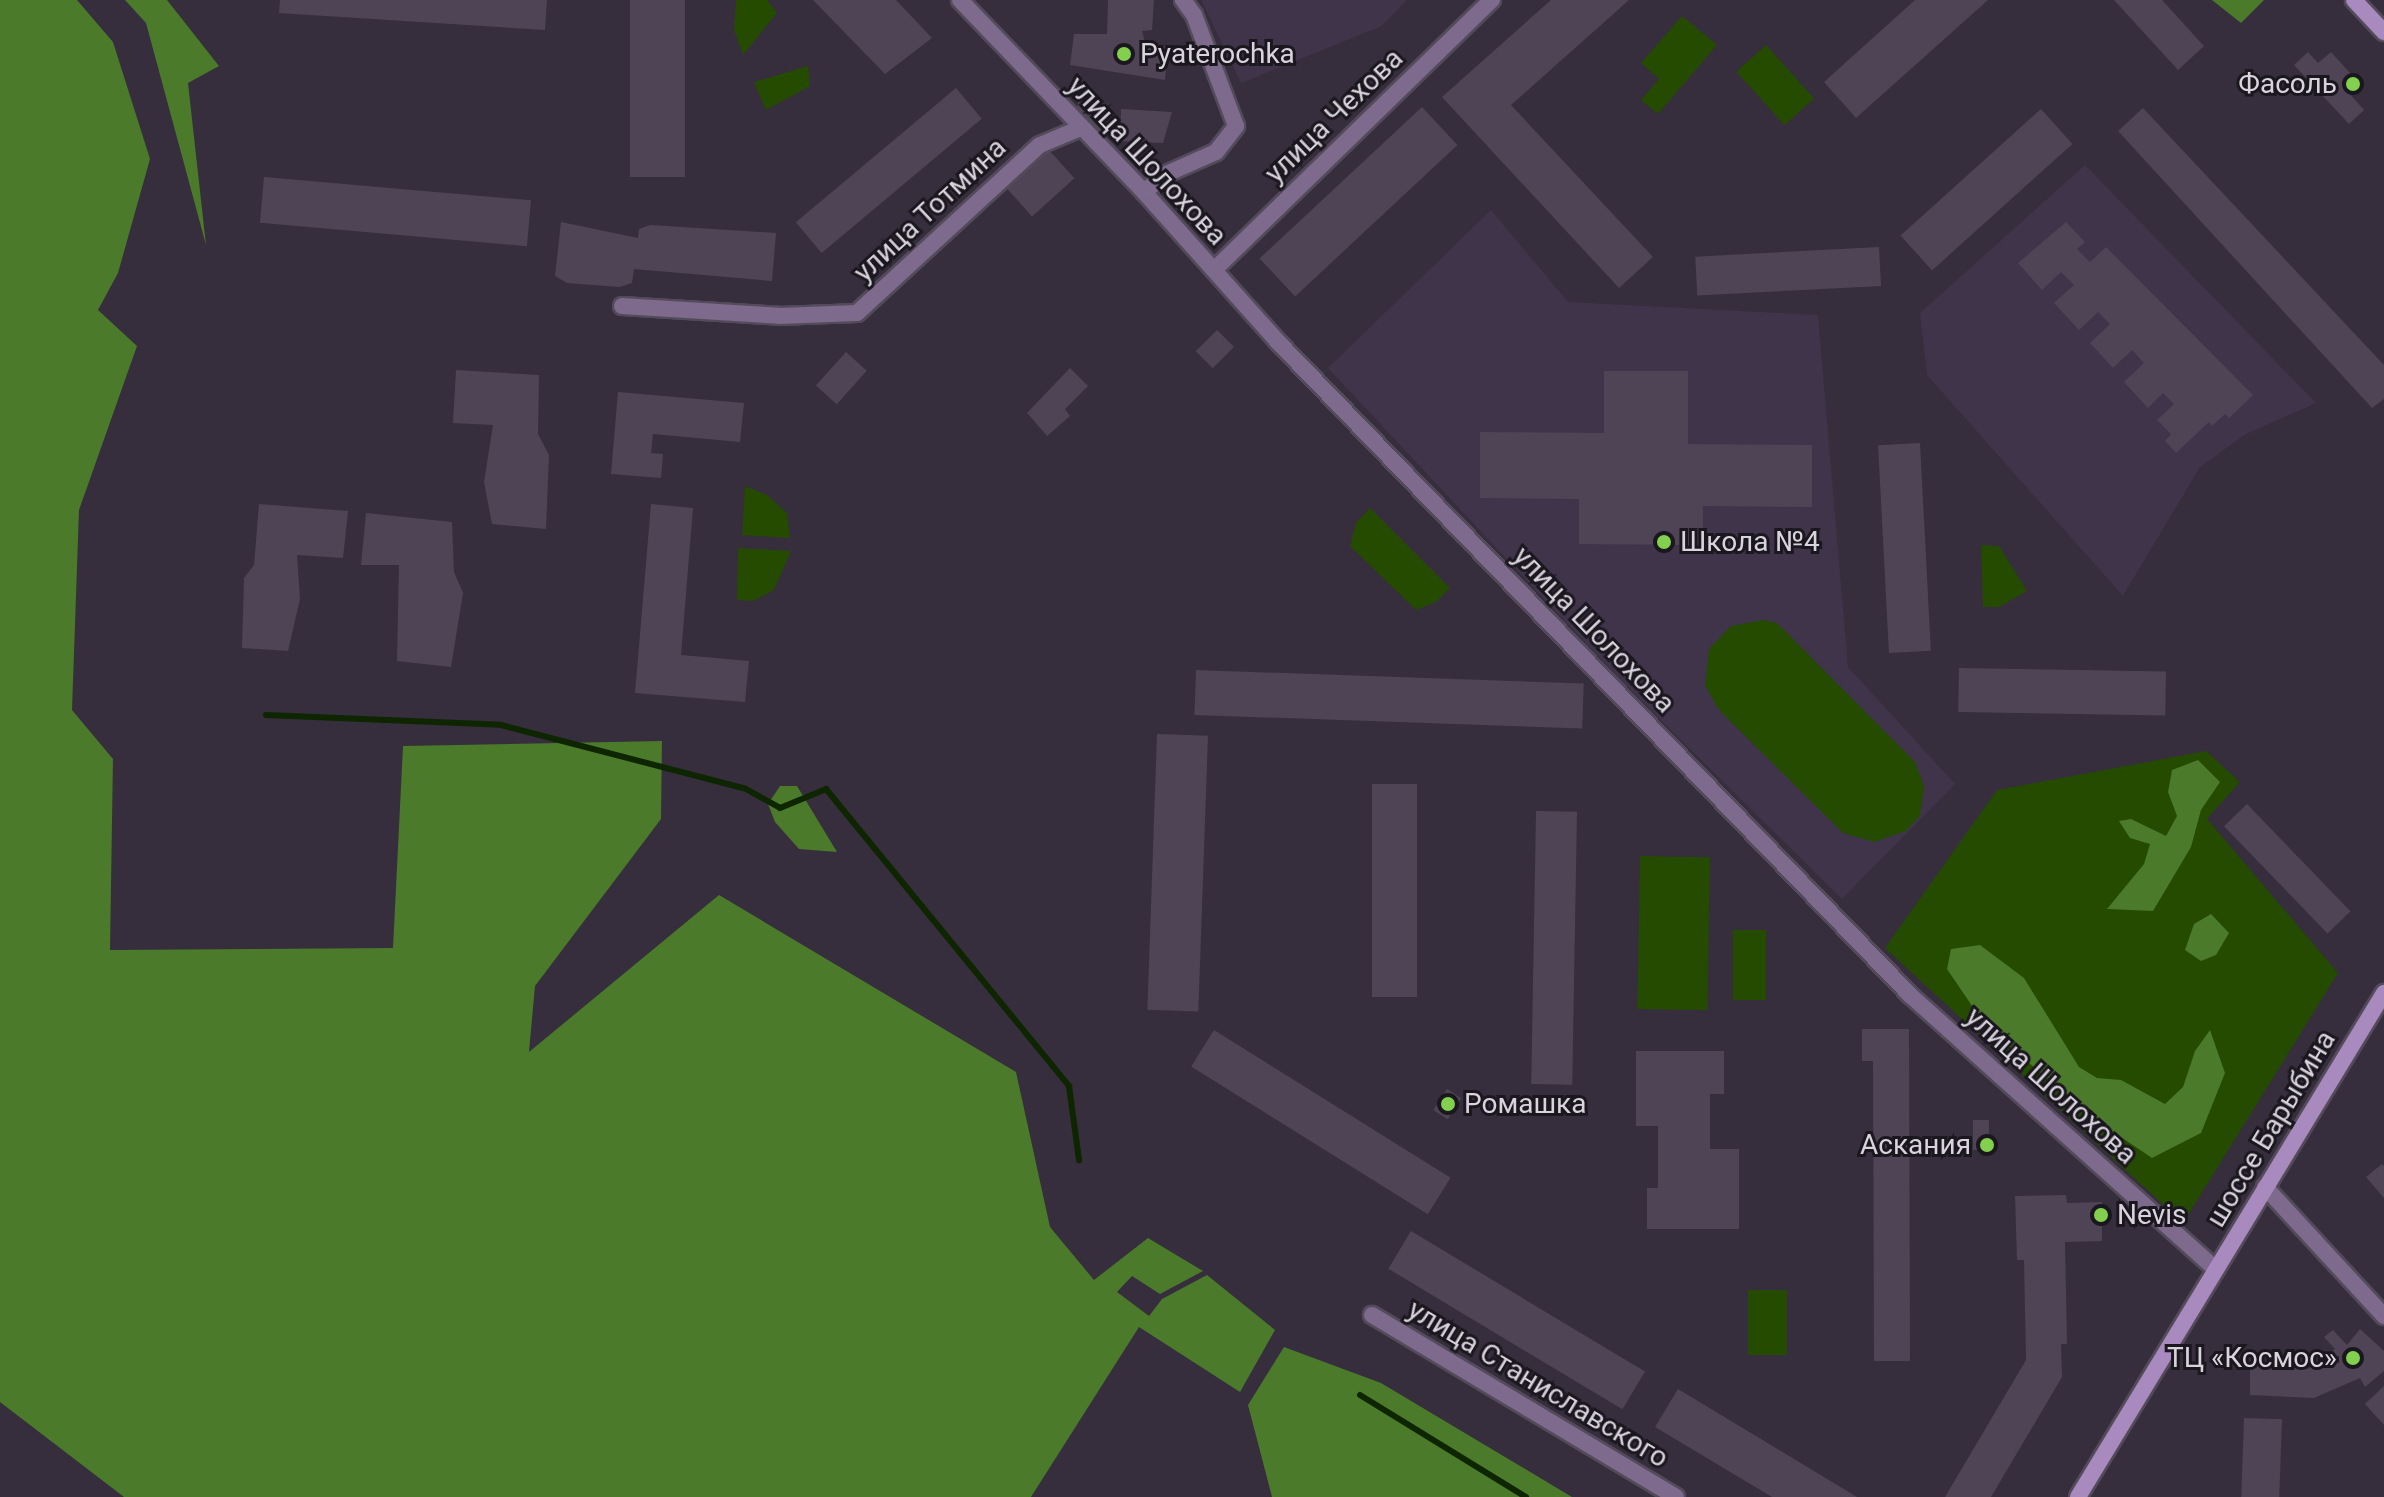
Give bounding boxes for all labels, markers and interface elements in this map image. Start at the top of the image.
place label: Pyaterochka [1140,37,1295,71]
street label: улица Чехова [1258,42,1410,190]
marker: Pyaterochka [1115,45,1133,63]
place label: Фасоль [2238,67,2337,101]
street label: улица Шолохова [1060,70,1234,252]
marker: Фасоль [2344,75,2362,93]
street label: улица Тотмина [847,131,1013,289]
place label: Школа №4 [1680,525,1820,559]
marker: Школа №4 [1655,533,1673,551]
street label: улица Шолохова [1506,540,1682,720]
street label: улица Шолохова [1959,1000,2143,1172]
street label: шоссе Барыбина [2199,1025,2343,1233]
place label: Ромашка [1464,1087,1586,1121]
marker: Ромашка [1439,1095,1457,1113]
place label: Аскания [1860,1128,1971,1162]
marker: Аскания [1978,1136,1996,1154]
place label: Nevis [2117,1198,2186,1232]
marker: Nevis [2092,1206,2110,1224]
street label: улица Станиславского [1402,1293,1674,1475]
place label: ТЦ «Космос» [2167,1341,2337,1375]
marker: ТЦ «Космос» [2344,1349,2362,1367]

